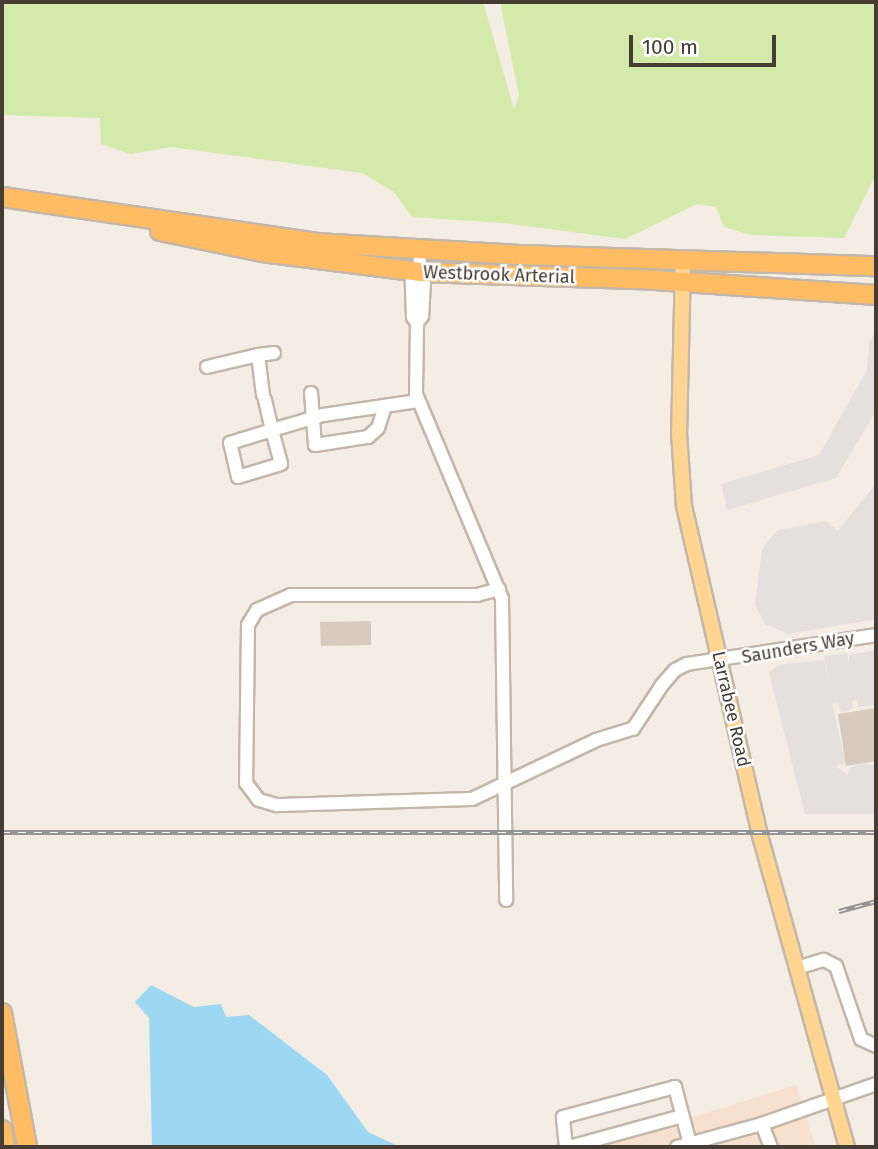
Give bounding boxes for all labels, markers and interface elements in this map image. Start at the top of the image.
scale bar [633,21,780,65]
text: 100 m [642,34,698,60]
street label: Westbrook Arterial [423,262,575,288]
street label: Saunders Way [740,627,856,669]
street label: Larrabee Road [707,649,755,769]

